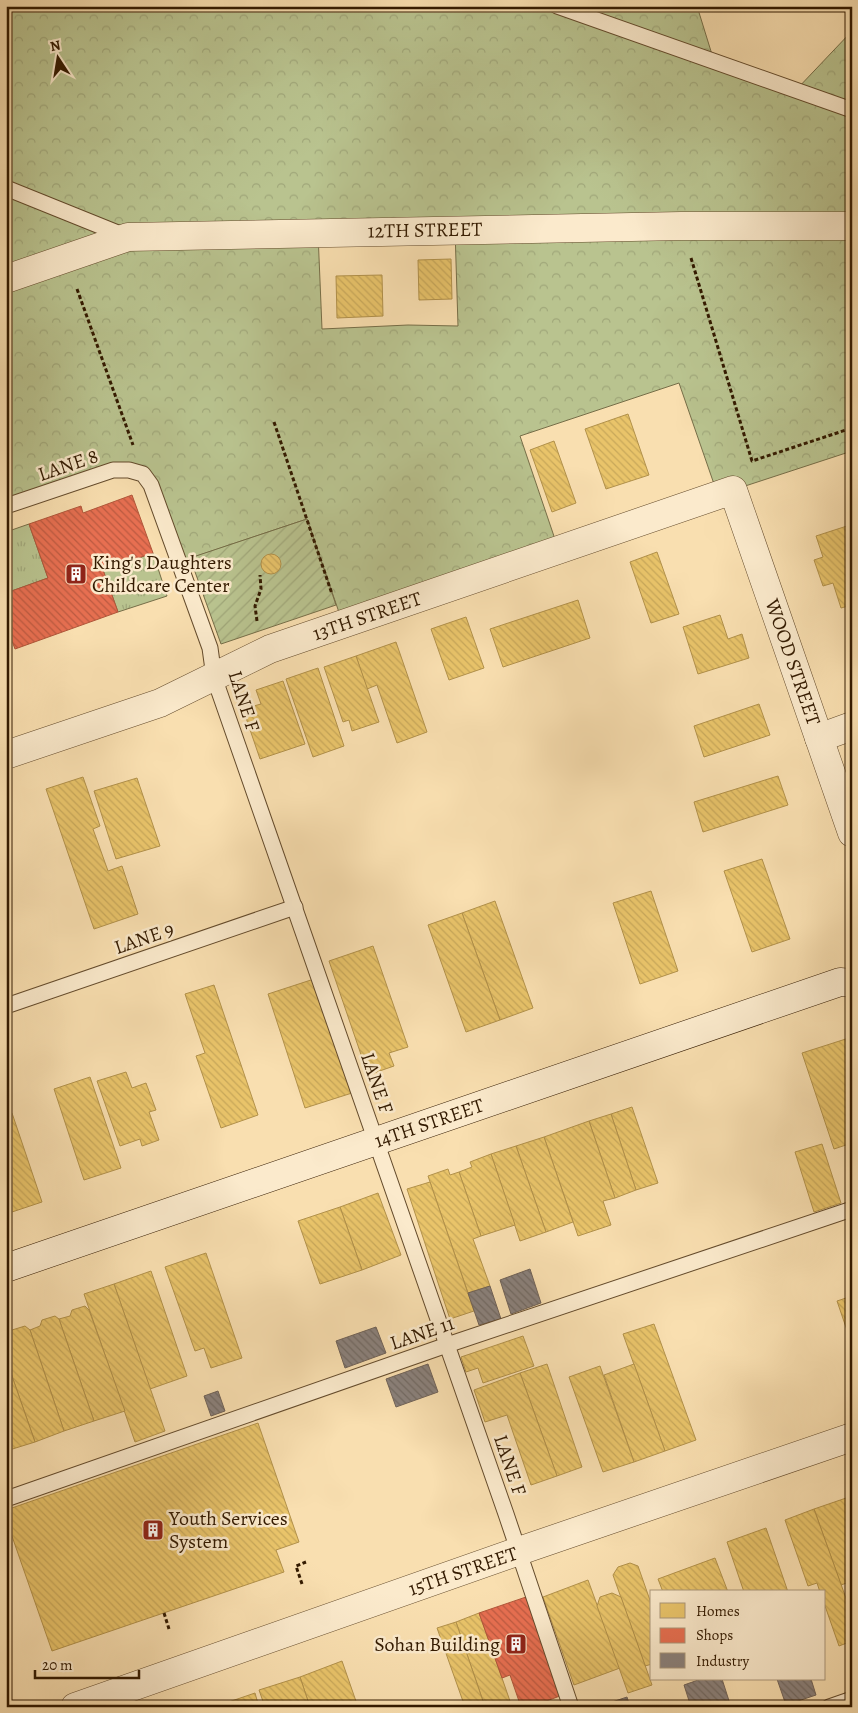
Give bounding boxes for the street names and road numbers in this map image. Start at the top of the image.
street label: 12TH STREET [367,216,483,244]
street label: LANE 8 [34,442,102,488]
street label: 13TH STREET [309,585,425,647]
street label: WOOD STREET [758,594,827,729]
street label: LANE F [221,667,267,735]
street label: LANE 9 [110,915,178,961]
street label: LANE F [354,1049,400,1117]
street label: 14TH STREET [371,1092,487,1154]
street label: LANE 11 [386,1309,458,1357]
street label: LANE F [487,1431,533,1499]
street label: 15TH STREET [405,1540,521,1602]

